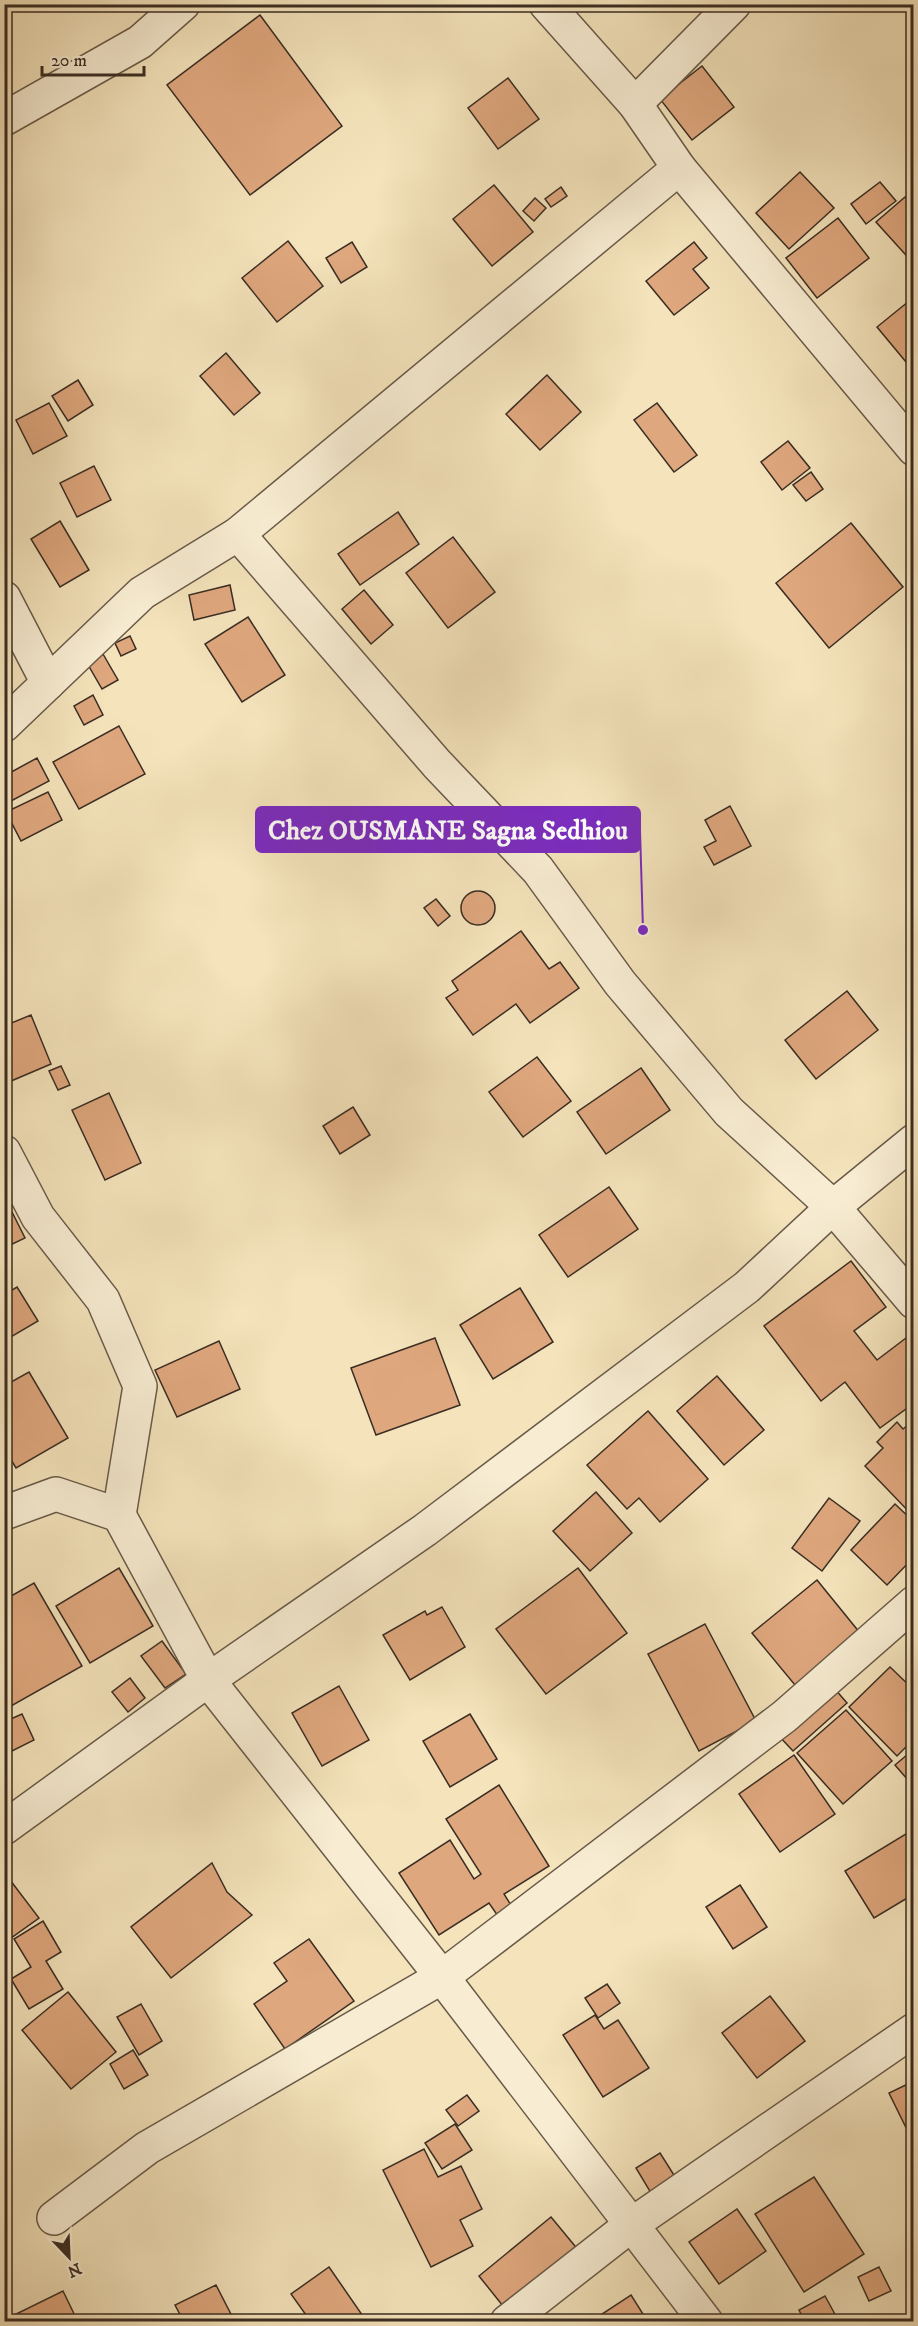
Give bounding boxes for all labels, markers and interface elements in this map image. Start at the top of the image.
scale bar [42,39,144,77]
text: 20 m [51,50,87,72]
callout: Chez OUSMANE Sagna Sedhiou [256,807,640,852]
text: Chez OUSMANE Sagna Sedhiou [268,814,628,848]
north arrow [39,2227,99,2287]
text: N [65,2258,84,2282]

